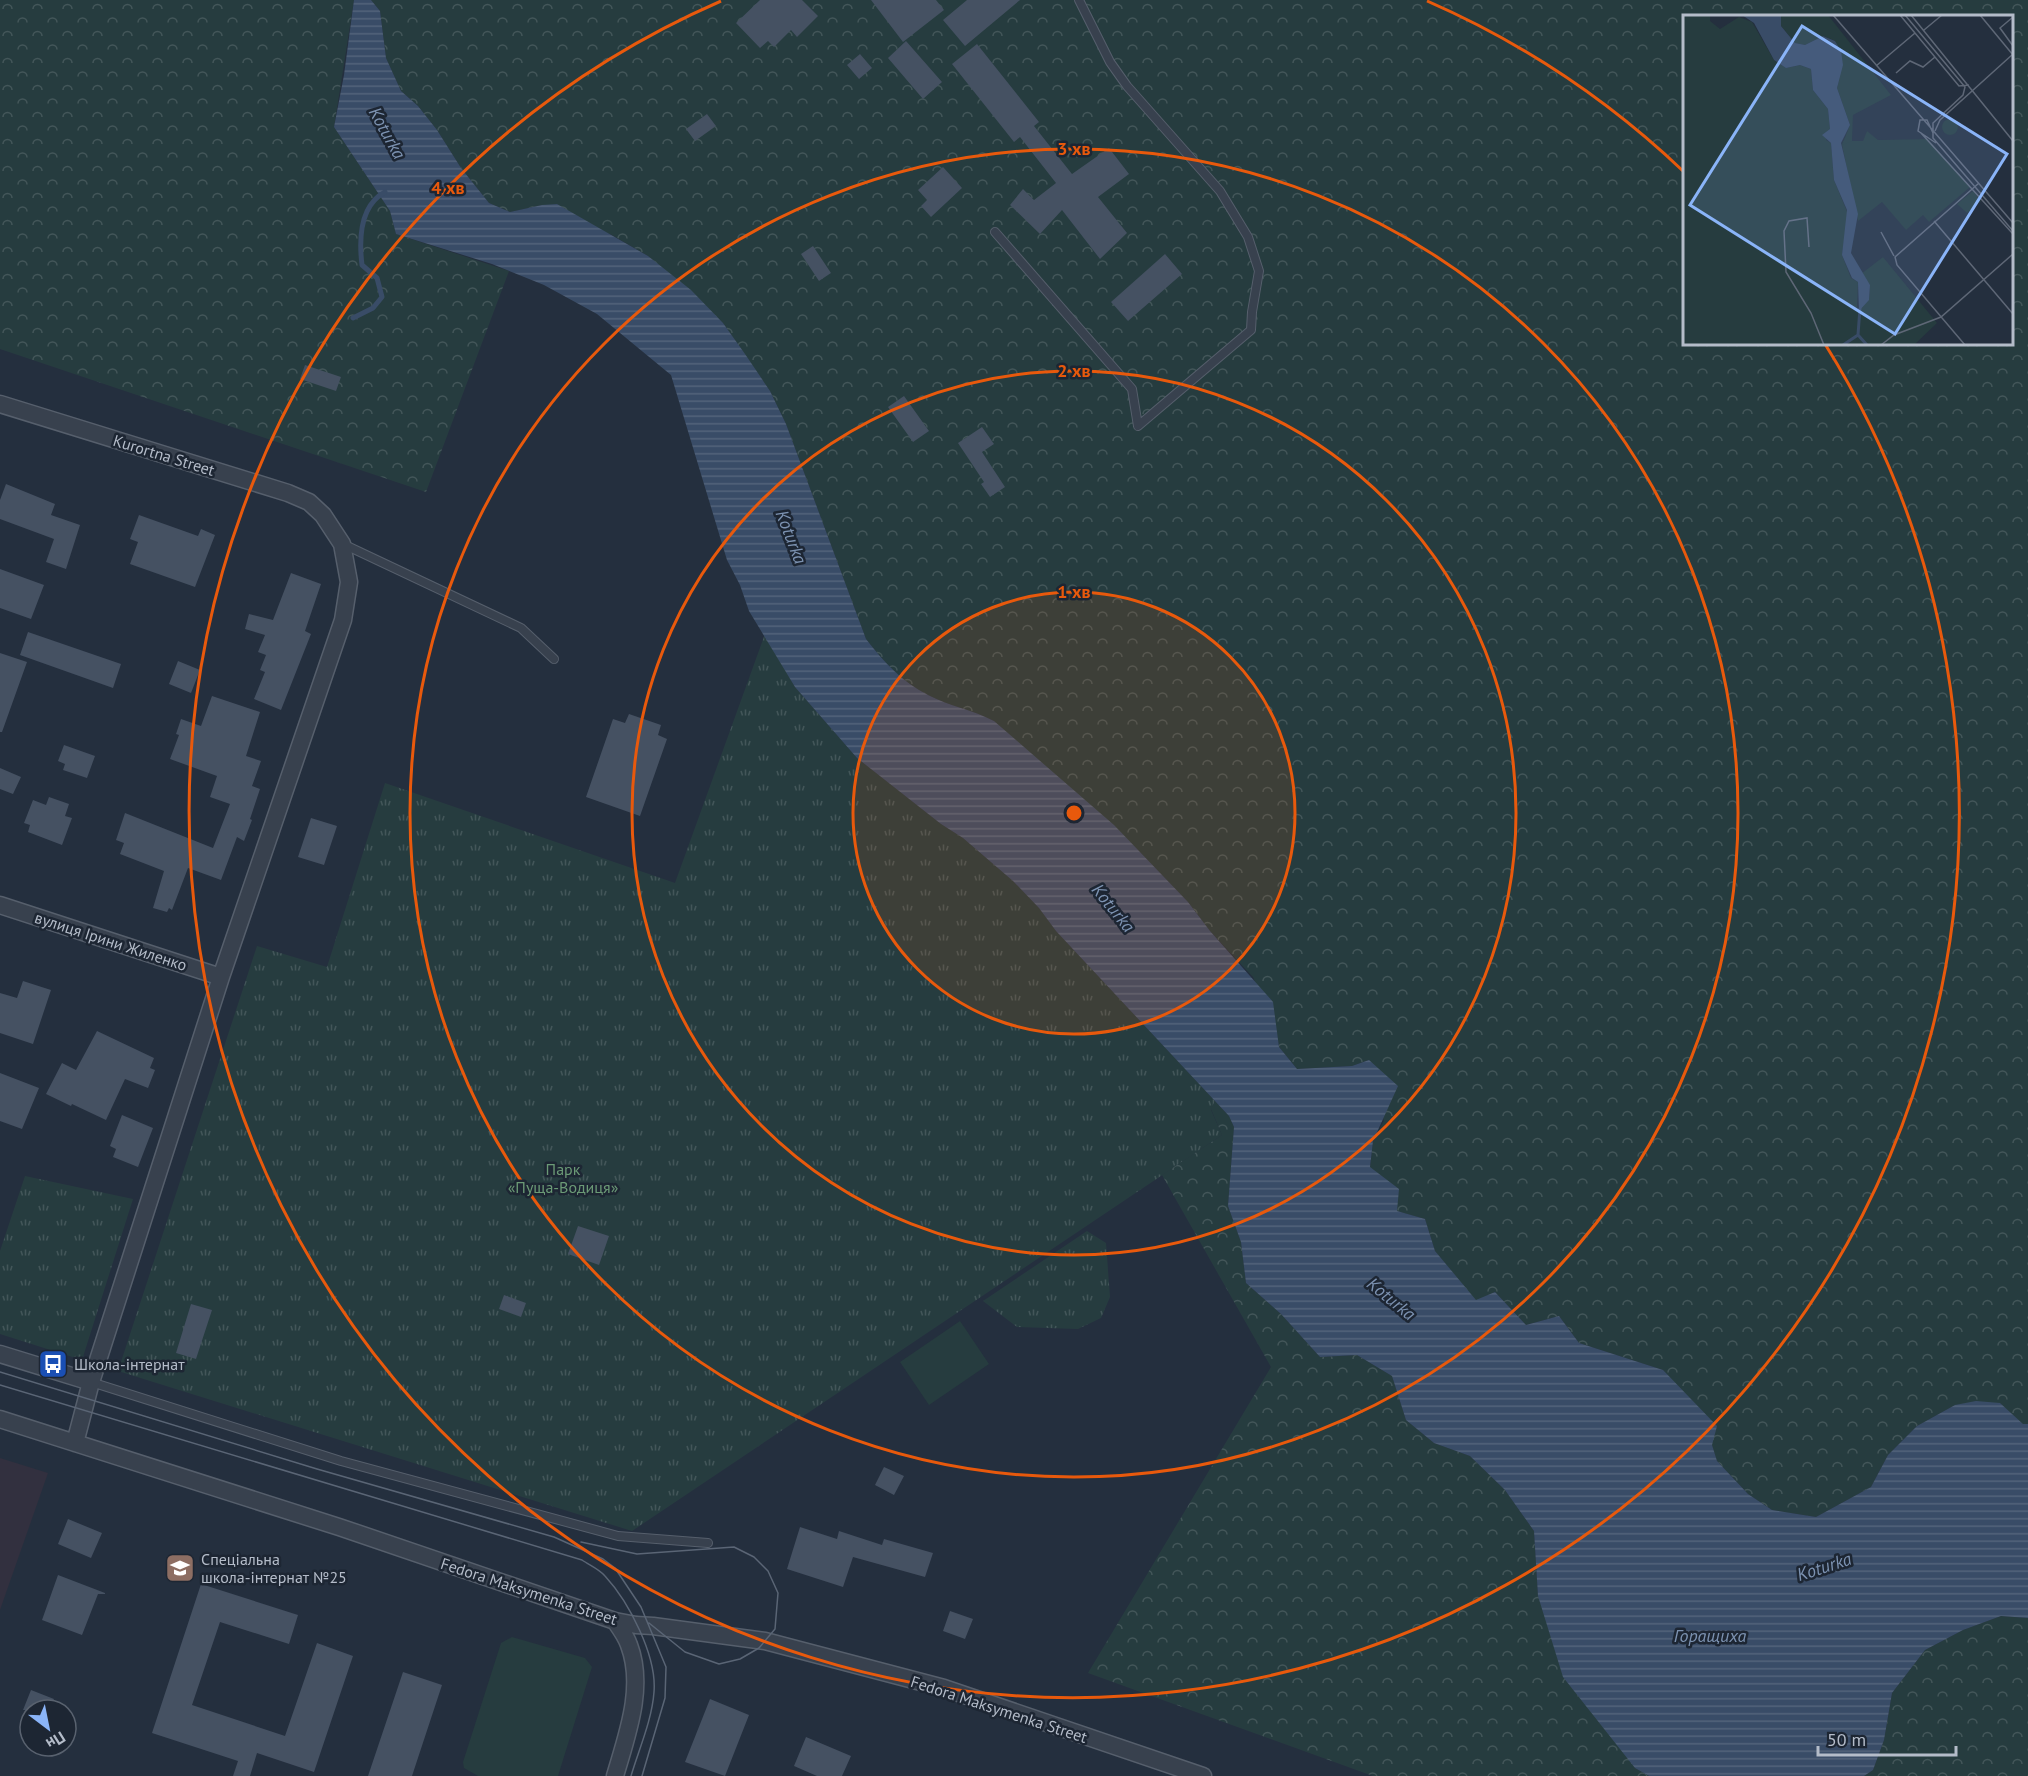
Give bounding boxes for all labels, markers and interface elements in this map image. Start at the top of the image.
inset map [1683,15,2013,345]
water label: Koturka [364,103,411,163]
text: 3 хв [1057,137,1091,160]
text: 4 хв [431,176,465,199]
text: 2 хв [1057,359,1091,382]
street label: Kurortna Street [111,430,218,480]
water label: Koturka [771,507,812,567]
text: 1 хв [1057,580,1091,603]
centre of rings [1064,803,1084,823]
water label: Koturka [1087,879,1140,937]
street label: вулиця Ірини Жиленко [32,907,190,975]
park label: Парк «Пуща-Водиця» [508,1159,619,1197]
water label: Koturka [1362,1272,1420,1325]
bus stop icon: Школа-інтернат [37,1348,69,1380]
place label: Школа-інтернат [74,1354,185,1374]
water label: Koturka [1794,1547,1854,1586]
place label: Спеціальна школа-інтернат №25 [201,1549,347,1587]
school or university icon: Спеціальна школа-інтернат №25 [164,1552,196,1584]
street label: Fedora Maksymenka Street [438,1553,620,1629]
water label: Горащиха [1674,1624,1747,1647]
street label: Fedora Maksymenka Street [908,1671,1090,1747]
north arrow [18,1698,78,1758]
scale bar [1818,1719,1956,1757]
text: Пн [43,1727,69,1754]
text: 50 m [1827,1728,1866,1751]

